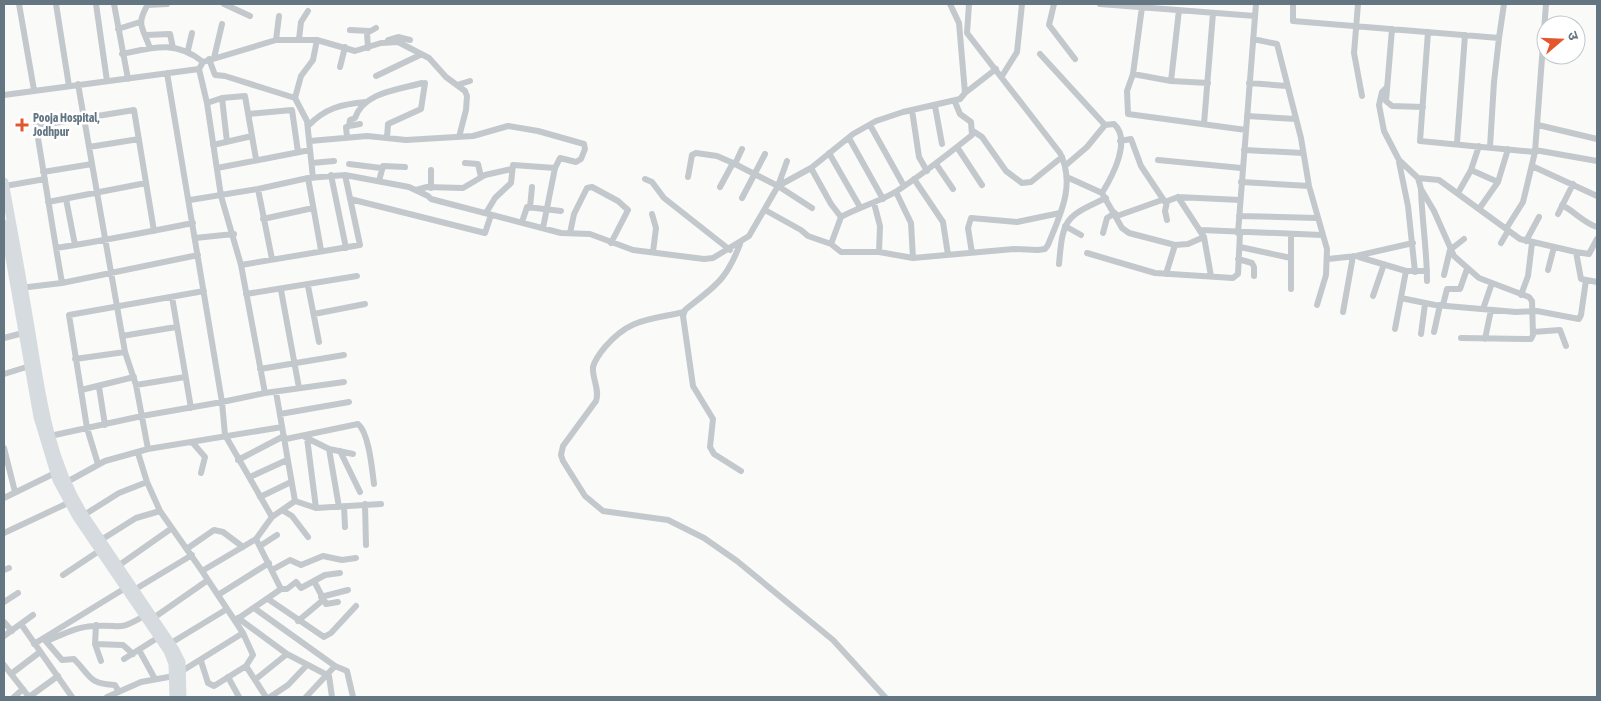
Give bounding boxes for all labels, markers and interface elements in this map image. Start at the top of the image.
north arrow [1536,15,1586,65]
text: उ [1564,29,1582,43]
place label: Pooja Hospital, Jodhpur [32,111,100,139]
marker: Pooja Hospital, Jodhpur [15,118,29,132]

